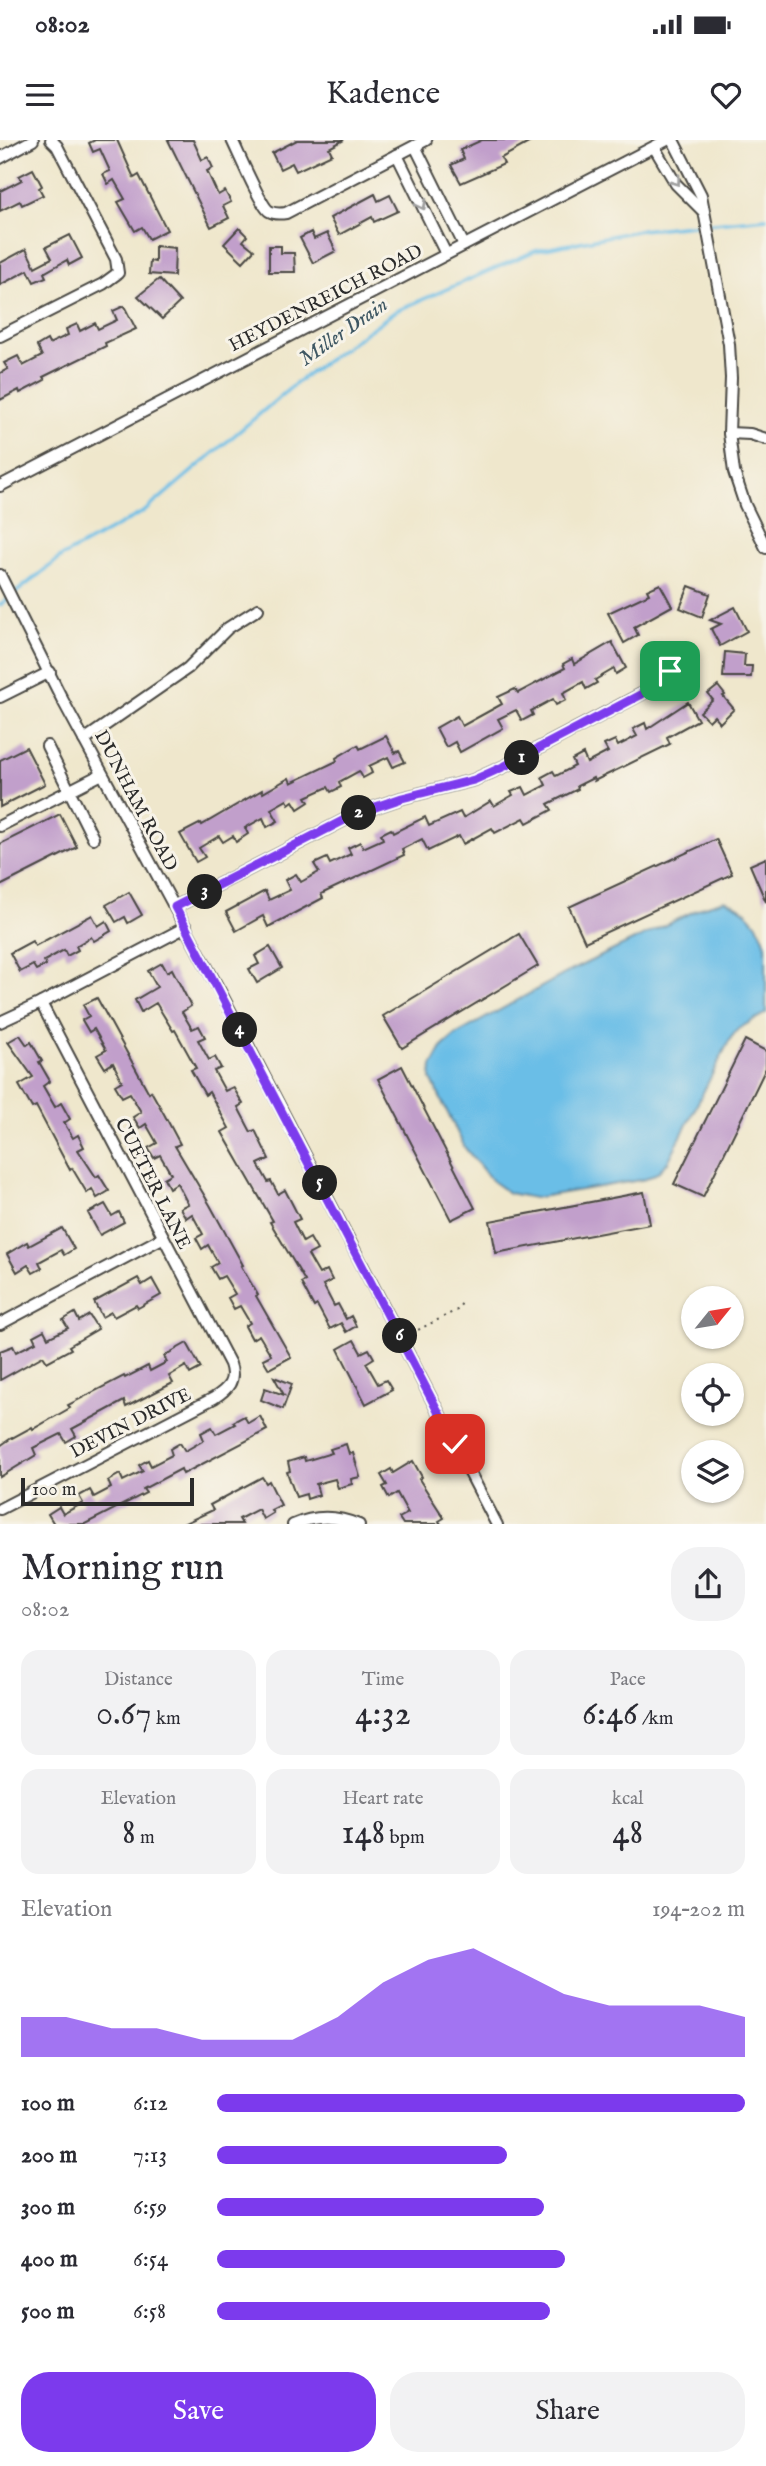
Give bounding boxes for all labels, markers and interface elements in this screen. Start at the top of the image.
text: 08:02 [35,8,90,41]
text: Kadence [326,74,440,115]
icon: menu [21,76,59,114]
icon: heart [707,76,745,114]
one-way arrow [668,173,680,186]
one-way arrow [414,198,427,210]
street label: HEYDENREICH ROAD [225,239,427,358]
water label: Miller Drain [294,292,394,373]
pin [640,641,700,701]
icon: arrive [651,652,689,690]
street label: DUNHAM ROAD [88,726,182,876]
pin: 1 [504,740,540,776]
text: 1 [518,745,525,769]
pin: 2 [342,796,376,830]
text: 2 [354,800,363,824]
pin: 3 [188,874,222,910]
text: 3 [201,879,208,903]
pin: 4 [222,1012,258,1048]
text: 4 [235,1017,244,1041]
street label: CUETER LANE [109,1114,196,1254]
pin: 5 [302,1166,338,1200]
text: 5 [316,1170,323,1194]
north arrow [681,1286,744,1349]
map controls [681,1286,744,1503]
pin: 6 [382,1318,418,1354]
text: 6 [395,1323,404,1347]
button: locate [681,1363,744,1426]
street label: DEVIN DRIVE [66,1383,195,1465]
pin [425,1414,485,1474]
icon: check [436,1425,474,1463]
button: layers [681,1440,744,1503]
scale bar [21,1476,194,1507]
text: 100 m [32,1478,76,1502]
text: Morning run [21,1545,224,1593]
button: share [671,1547,745,1621]
text: 08:02 [21,1595,69,1624]
text: Distance [104,1668,173,1692]
text: Time [362,1668,404,1692]
text: Pace [610,1668,646,1692]
text: 0.67 [96,1692,152,1737]
text: 4:32 [355,1692,411,1737]
text: 6:46 [582,1692,638,1737]
text: km [152,1707,181,1731]
text: /km [638,1707,673,1731]
text: Elevation [101,1787,176,1811]
text: Heart rate [342,1787,424,1811]
text: kcal [612,1787,644,1811]
text: 8 [122,1811,136,1856]
text: 148 [341,1811,385,1856]
text: 48 [612,1811,643,1856]
text: m [136,1826,155,1850]
text: bpm [385,1826,425,1850]
text: Elevation [21,1895,112,1924]
text: 194–202 m [652,1895,745,1924]
text: 100 m [21,2089,75,2118]
text: 6:12 [133,2089,168,2118]
text: 200 m [21,2141,77,2170]
text: 7:13 [133,2141,167,2170]
text: 300 m [21,2193,75,2222]
text: 6:59 [133,2193,167,2222]
text: 400 m [21,2245,78,2274]
text: 6:54 [133,2245,168,2274]
text: 500 m [21,2297,75,2326]
text: 6:58 [133,2297,166,2326]
button: Save [21,2372,376,2452]
button: Share [390,2372,745,2452]

